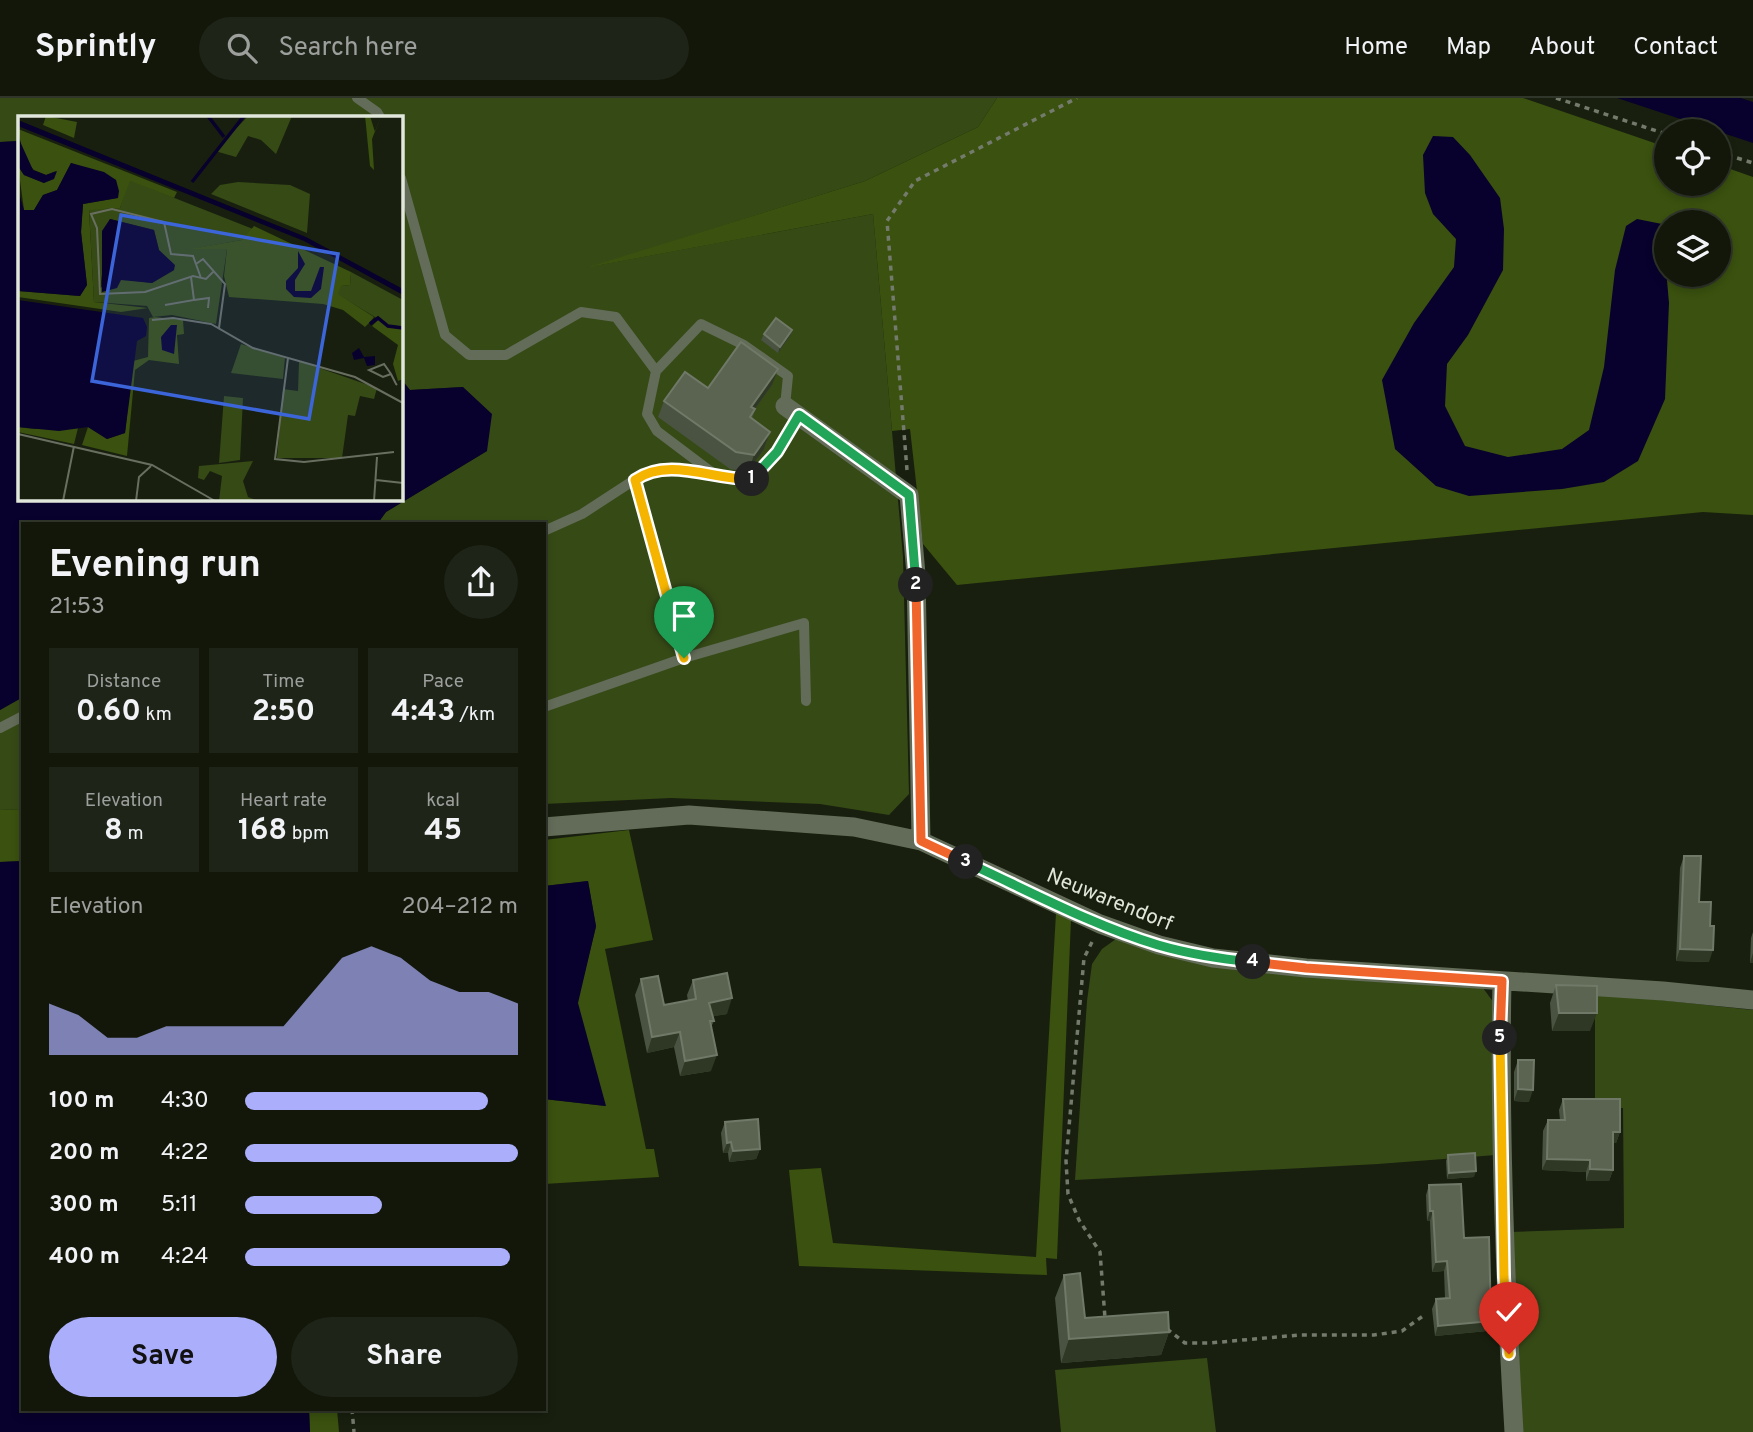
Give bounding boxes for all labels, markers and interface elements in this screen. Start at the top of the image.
search box [199,17,689,80]
text: Sprintly [35,27,157,69]
icon: search [223,29,261,67]
text: Search here [279,32,418,65]
text: Home [1344,33,1408,63]
text: Map [1446,33,1491,63]
text: About [1529,33,1595,63]
text: Contact [1633,33,1718,63]
inset map [18,116,402,500]
map controls [1654,119,1731,287]
button: locate [1654,119,1731,196]
button: layers [1654,210,1731,287]
pin: 1 [734,462,770,496]
text: 1 [748,466,755,490]
text: Evening run [49,542,261,591]
button: share [444,545,518,619]
pin: 2 [898,568,934,602]
text: 2 [910,572,921,596]
pin [654,586,714,658]
text: 21:53 [49,593,105,622]
icon: arrive [665,597,703,635]
text: Distance [87,670,161,694]
text: Time [262,670,305,694]
text: Pace [422,670,464,694]
text: 0.60 [76,694,141,731]
text: 2:50 [252,694,315,731]
text: 4:43 [391,694,455,731]
text: km [141,703,172,727]
text: /km [455,703,495,727]
text: Elevation [85,789,163,813]
text: Heart rate [240,789,327,813]
text: kcal [426,789,460,813]
text: 8 [104,813,123,850]
text: 168 [238,813,287,850]
text: 45 [424,813,462,850]
text: m [123,822,144,846]
text: bpm [287,822,329,846]
pin: 3 [948,844,984,880]
text: 3 [960,849,971,873]
street label: Neuwarendorf [1042,863,1177,938]
text: Elevation [49,893,144,922]
text: 204–212 m [402,893,518,922]
pin: 4 [1236,944,1270,980]
text: 4 [1246,949,1259,973]
pin: 5 [1482,1020,1518,1056]
text: 5 [1494,1025,1505,1049]
text: 100 m [49,1087,114,1116]
text: 4:30 [161,1087,209,1116]
text: 200 m [49,1139,119,1168]
text: 4:22 [161,1139,209,1168]
text: 300 m [49,1191,119,1220]
text: 5:11 [161,1191,198,1220]
text: 400 m [49,1243,120,1272]
text: 4:24 [161,1243,209,1272]
pin [1479,1282,1539,1354]
icon: check [1490,1293,1528,1331]
button: Save [49,1317,277,1397]
button: Share [291,1317,518,1397]

